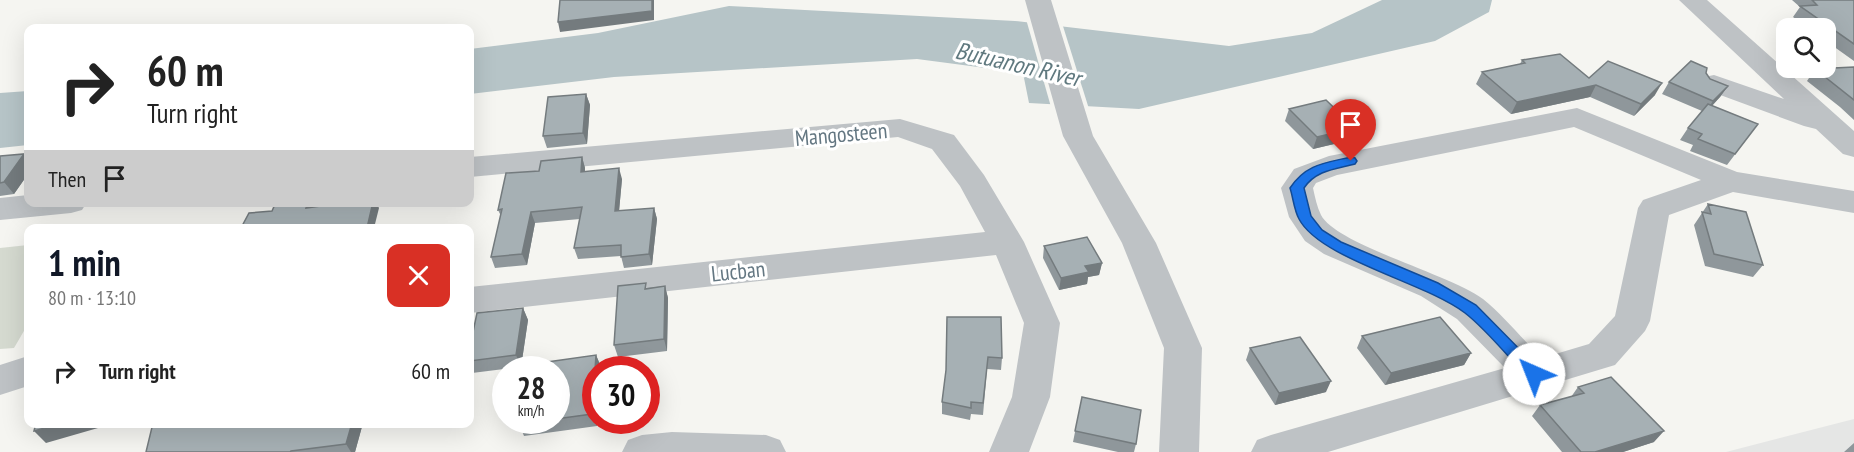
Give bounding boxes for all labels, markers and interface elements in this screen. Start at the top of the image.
map controls [1776,18,1836,78]
button: search [1776,18,1836,78]
water label: Butuanon River [952,35,1087,94]
text: 60 m [147,43,224,98]
icon: right [48,48,126,126]
text: Turn right [147,96,238,130]
pin [1325,99,1376,161]
icon: arrive [1334,108,1367,141]
street label: Mangosteen [794,116,888,152]
icon: arrive [98,162,131,195]
text: Then [48,165,86,193]
text: 1 min [48,239,121,286]
button: close [387,244,450,307]
street label: Lucban [710,254,766,288]
text: 80 m · 13:10 [48,285,136,311]
position arrow [1502,342,1566,406]
icon: right [48,355,81,388]
speed limit sign: 30 [582,356,660,434]
text: Turn right [99,357,176,385]
text: 60 m [411,357,450,385]
text: 28 [517,368,545,407]
text: km/h [518,401,544,420]

